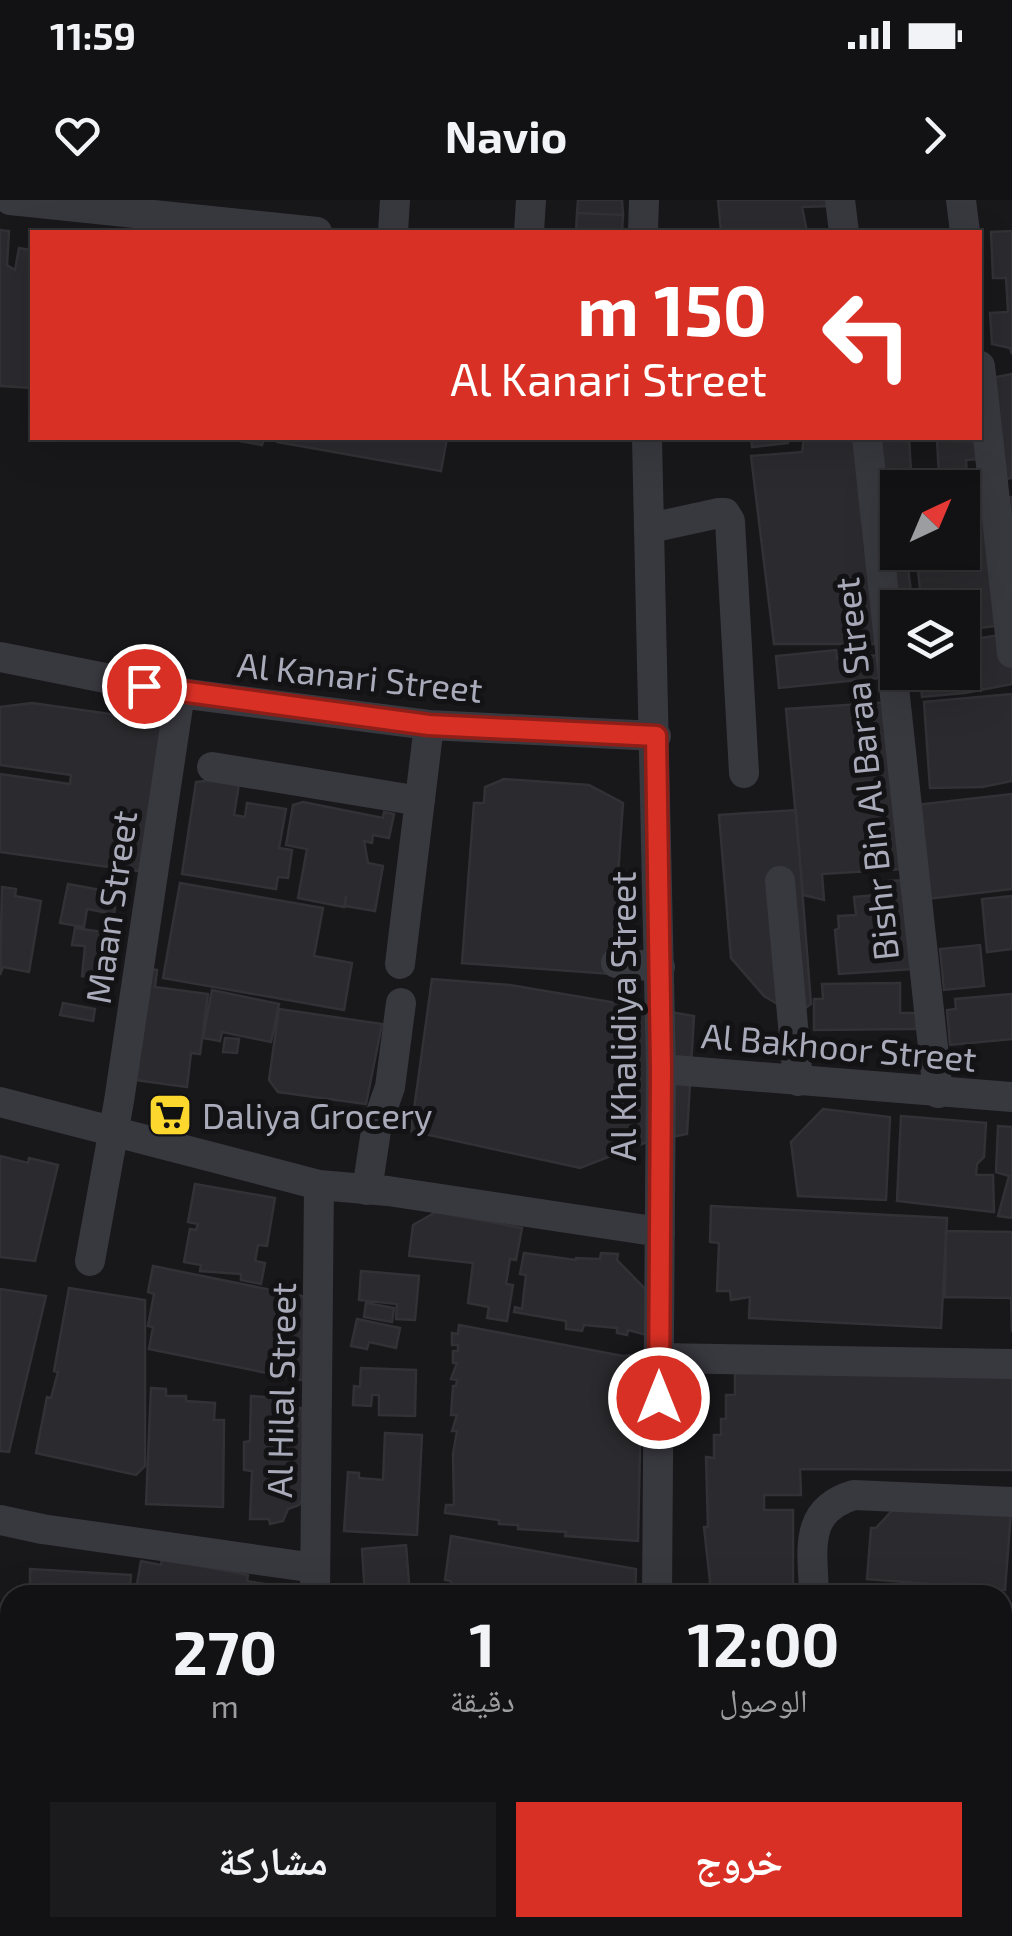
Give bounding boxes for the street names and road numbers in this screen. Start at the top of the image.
street label: Bishr Bin Al Baraa Street [824,575,906,963]
street label: Al Kanari Street [235,642,485,710]
street label: Maan Street [76,808,144,1006]
street label: Al Khalidiya Street [601,871,643,1161]
street label: Al Bakhoor Street [700,1013,978,1079]
street label: Al Hilal Street [257,1282,303,1498]

